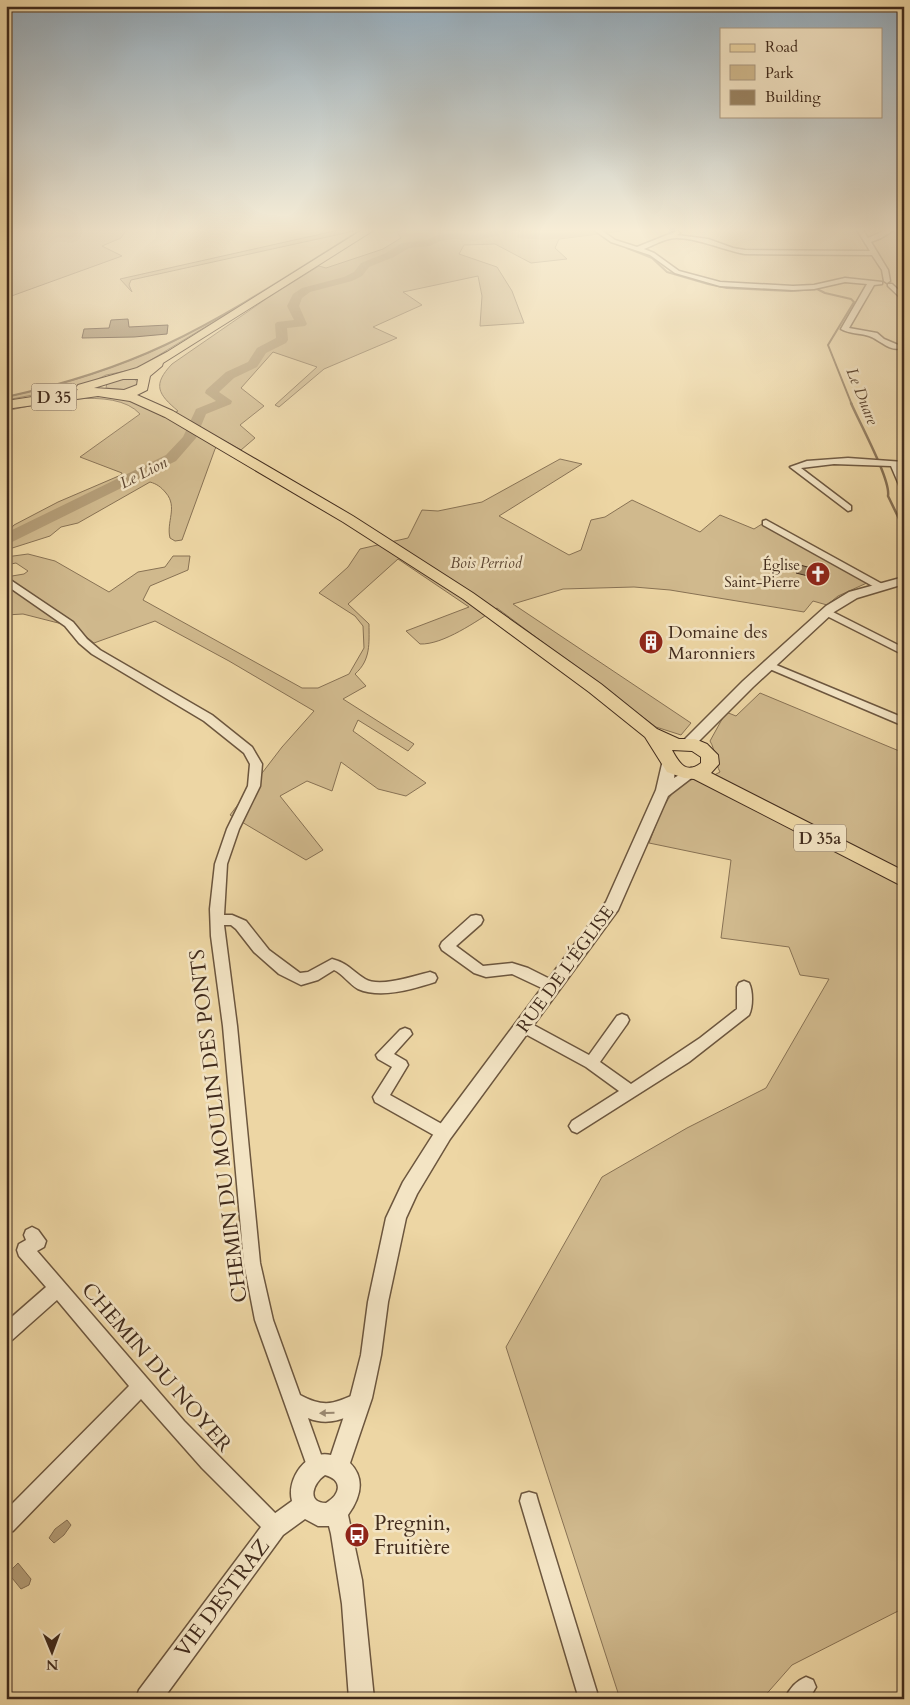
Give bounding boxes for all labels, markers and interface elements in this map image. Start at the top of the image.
legend [720,28,882,118]
text: Road [765,37,798,57]
text: Park [765,63,794,83]
text: Building [765,87,821,107]
water label: Le Duare [841,365,884,429]
road number: D 35 [32,384,76,411]
water label: Le Lion [116,452,171,494]
park label: Bois Perriod [450,553,523,573]
place label: Église Saint-Pierre [724,555,800,592]
church icon: Église Saint-Pierre [805,561,831,587]
place label: Domaine des Maronniers [668,620,767,666]
building icon: Domaine des Maronniers [638,629,664,655]
road number: D 35a [794,824,846,851]
street label: RUE DE L'ÉGLISE [511,901,620,1038]
street label: CHEMIN DU MOULIN DES PONTS [182,947,255,1304]
street label: CHEMIN DU NOYER [75,1276,239,1459]
one-way arrow [319,1409,335,1417]
place label: Pregnin, Fruitière [374,1509,451,1562]
bus stop icon: Pregnin, Fruitière [344,1522,370,1548]
street label: VIE DESTRAZ [168,1533,277,1664]
north arrow [28,1628,78,1678]
text: N [46,1655,58,1674]

